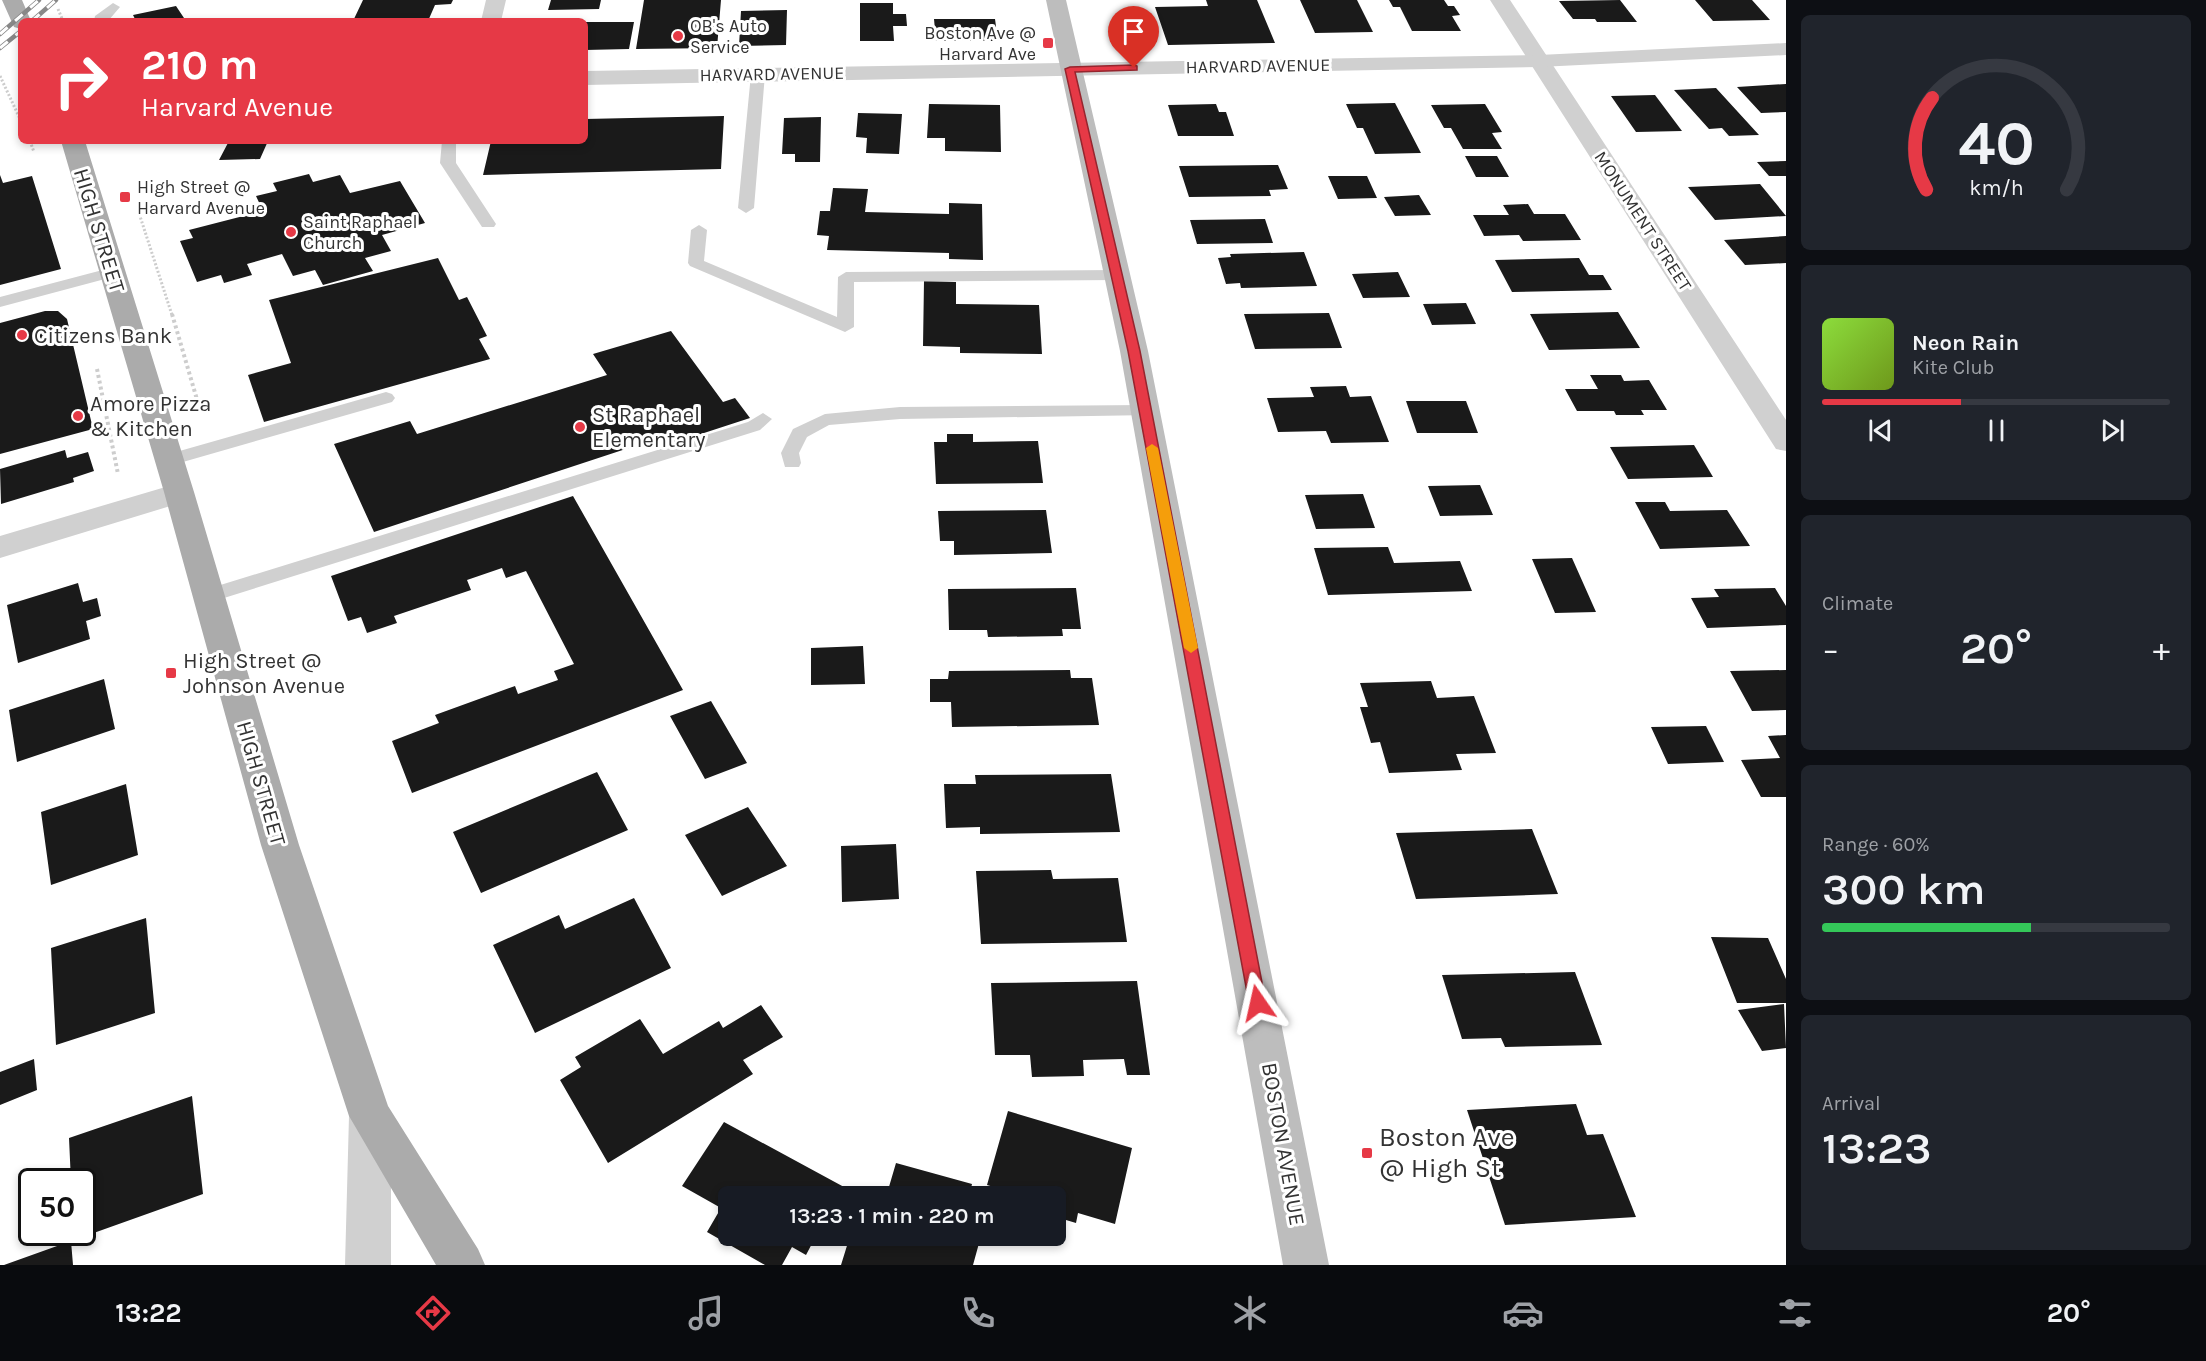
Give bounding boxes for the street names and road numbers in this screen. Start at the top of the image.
street label: HARVARD AVENUE [1185,54,1331,78]
street label: HARVARD AVENUE [699,62,845,86]
street label: MONUMENT STREET [1590,147,1696,295]
street label: HIGH STREET [68,165,130,296]
street label: HIGH STREET [231,718,291,849]
street label: BOSTON AVENUE [1256,1061,1310,1228]

